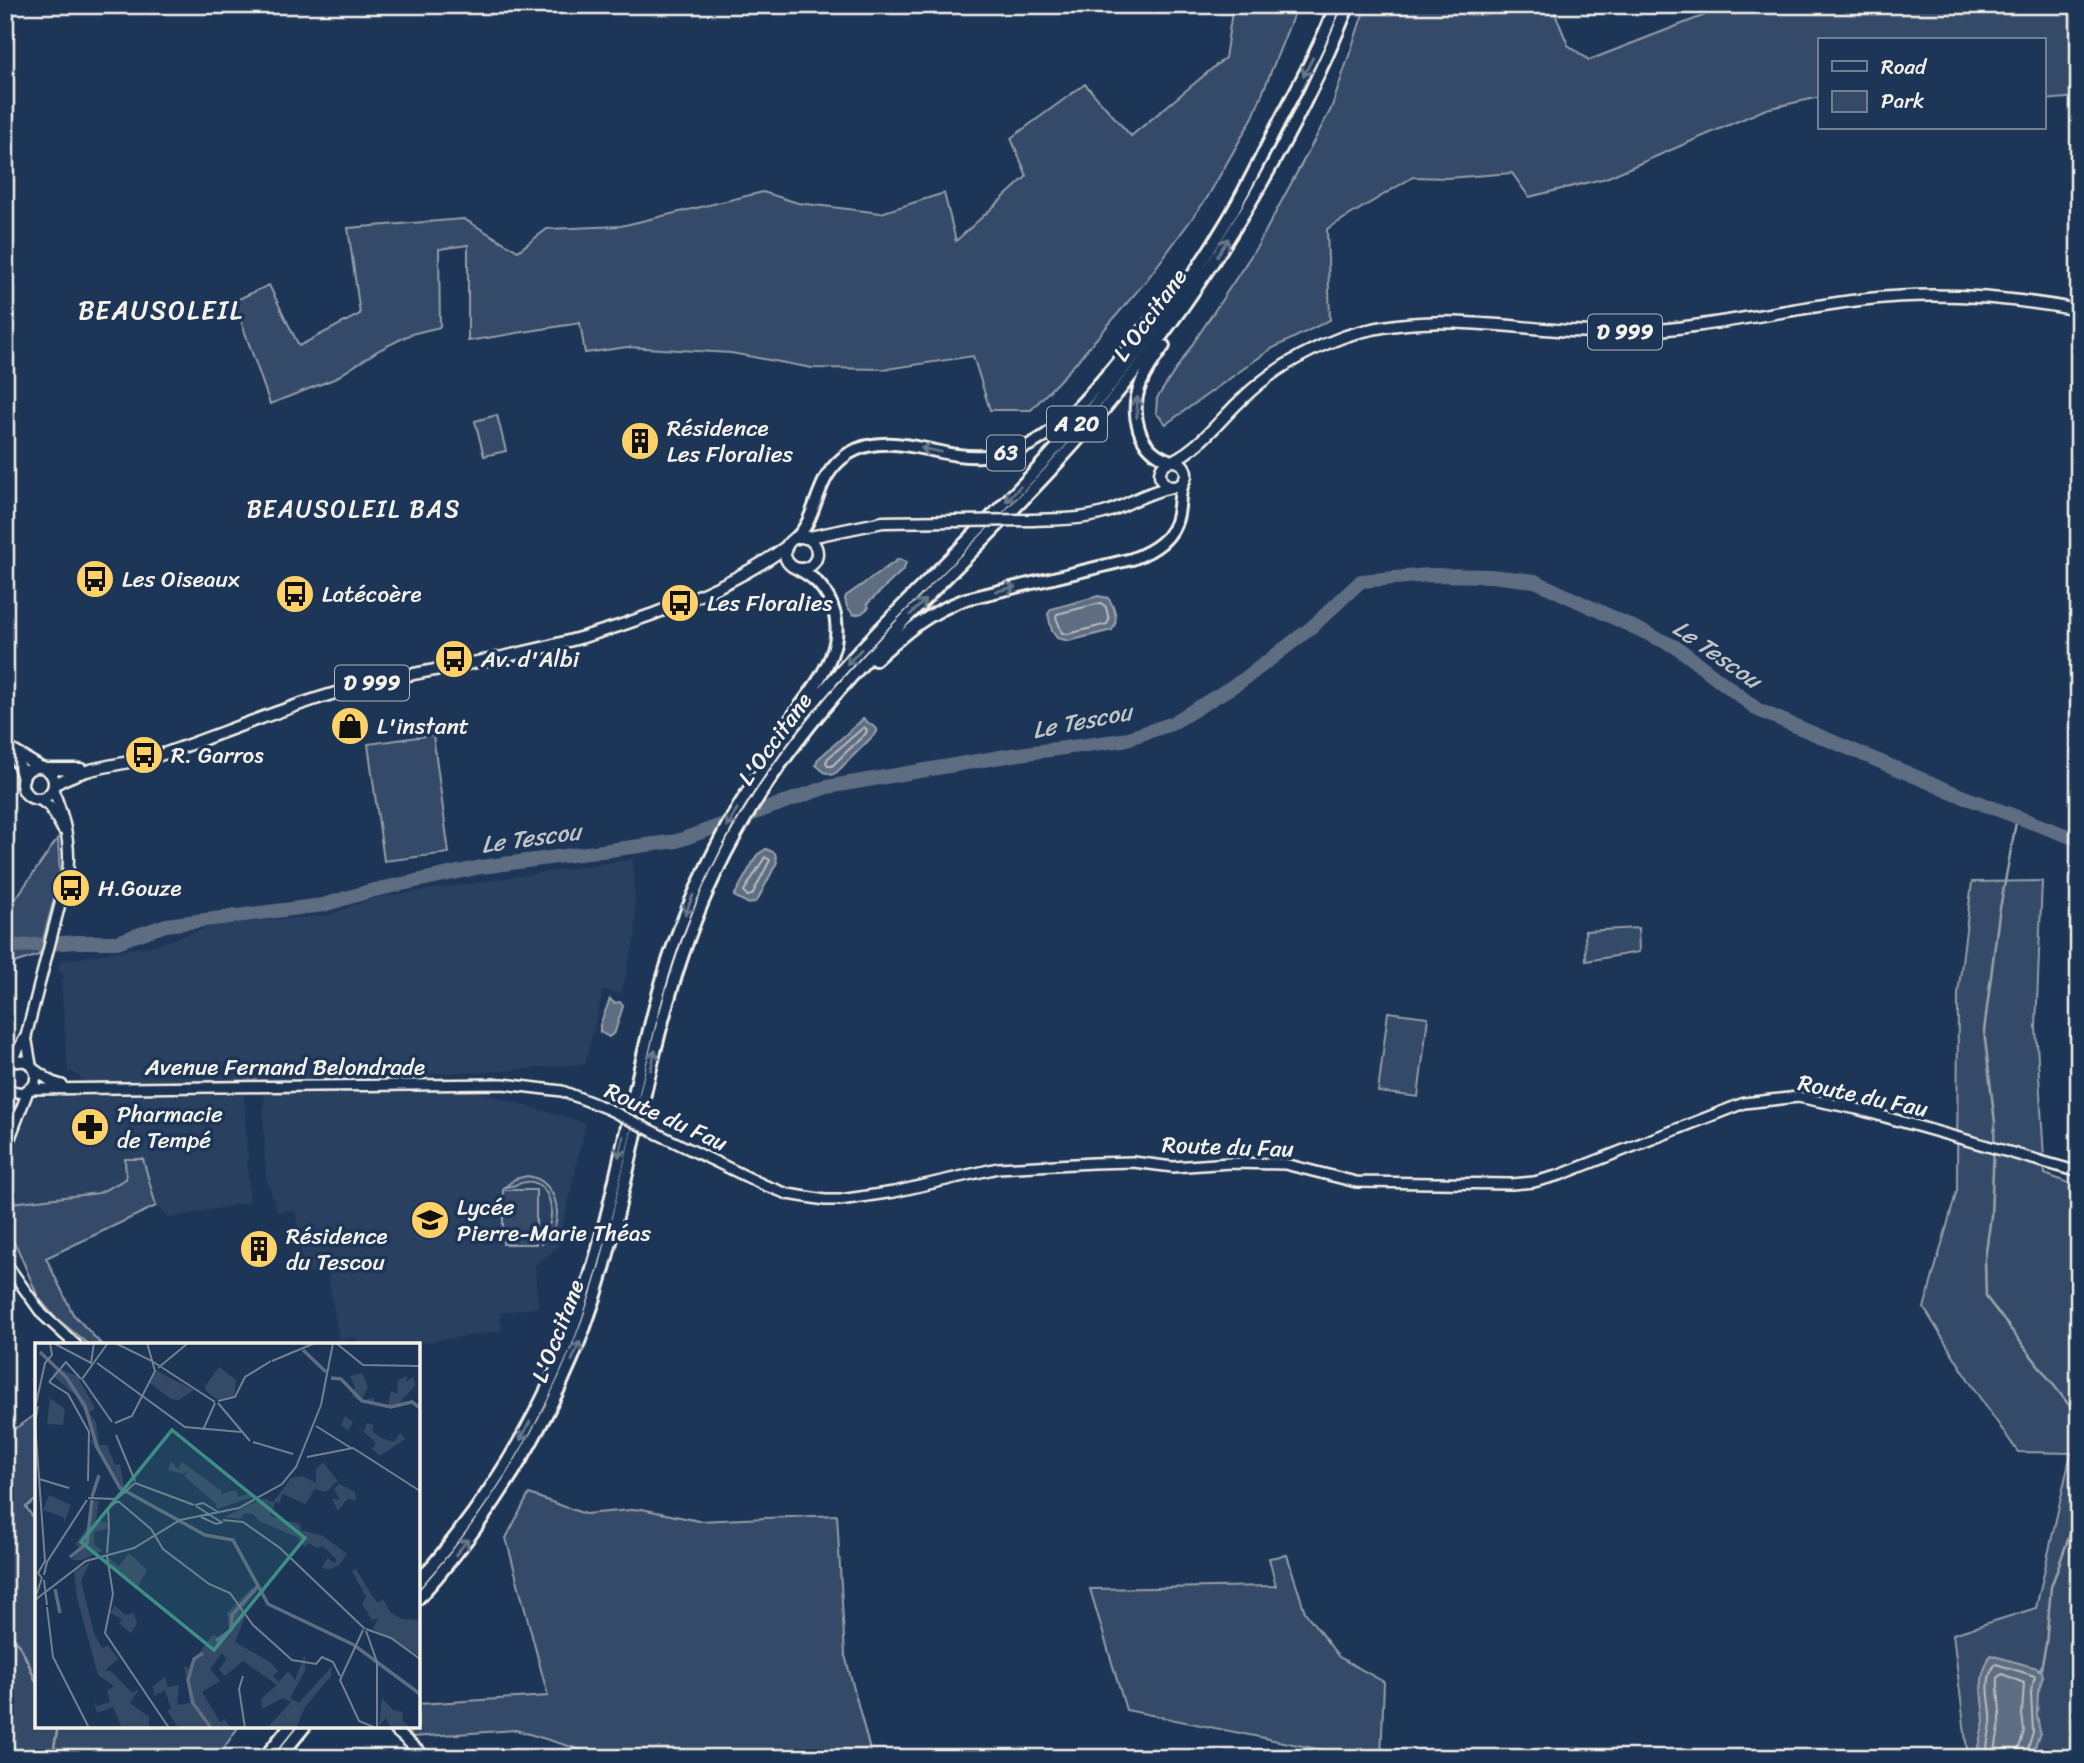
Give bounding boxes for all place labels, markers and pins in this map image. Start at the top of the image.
place label: Résidence Les Floralies [667,408,793,475]
building icon: Résidence Les Floralies [619,420,661,462]
bus stop icon: Les Oiseaux [74,558,116,600]
place label: Les Oiseaux [122,559,240,600]
bus stop icon: Latécoère [274,573,316,615]
place label: Latécoère [322,574,422,615]
bus stop icon: Les Floralies [659,582,701,624]
place label: Les Floralies [707,583,833,624]
bus stop icon: Av. d'Albi [433,638,475,680]
place label: Av. d'Albi [480,639,580,680]
shop icon: L'instant [329,705,371,747]
place label: L'instant [377,706,469,747]
bus stop icon: R. Garros [123,734,165,776]
place label: R. Garros [171,735,264,776]
bus stop icon: H.Gouze [50,867,92,909]
place label: H.Gouze [98,868,182,909]
place label: Pharmacie de Tempé [117,1094,223,1161]
pharmacy icon: Pharmacie de Tempé [69,1106,111,1148]
place label: Lycée Pierre-Marie Théas [457,1187,652,1254]
school or university icon: Lycée Pierre-Marie Théas [409,1199,451,1241]
place label: Résidence du Tescou [286,1216,388,1283]
building icon: Résidence du Tescou [238,1228,280,1270]

